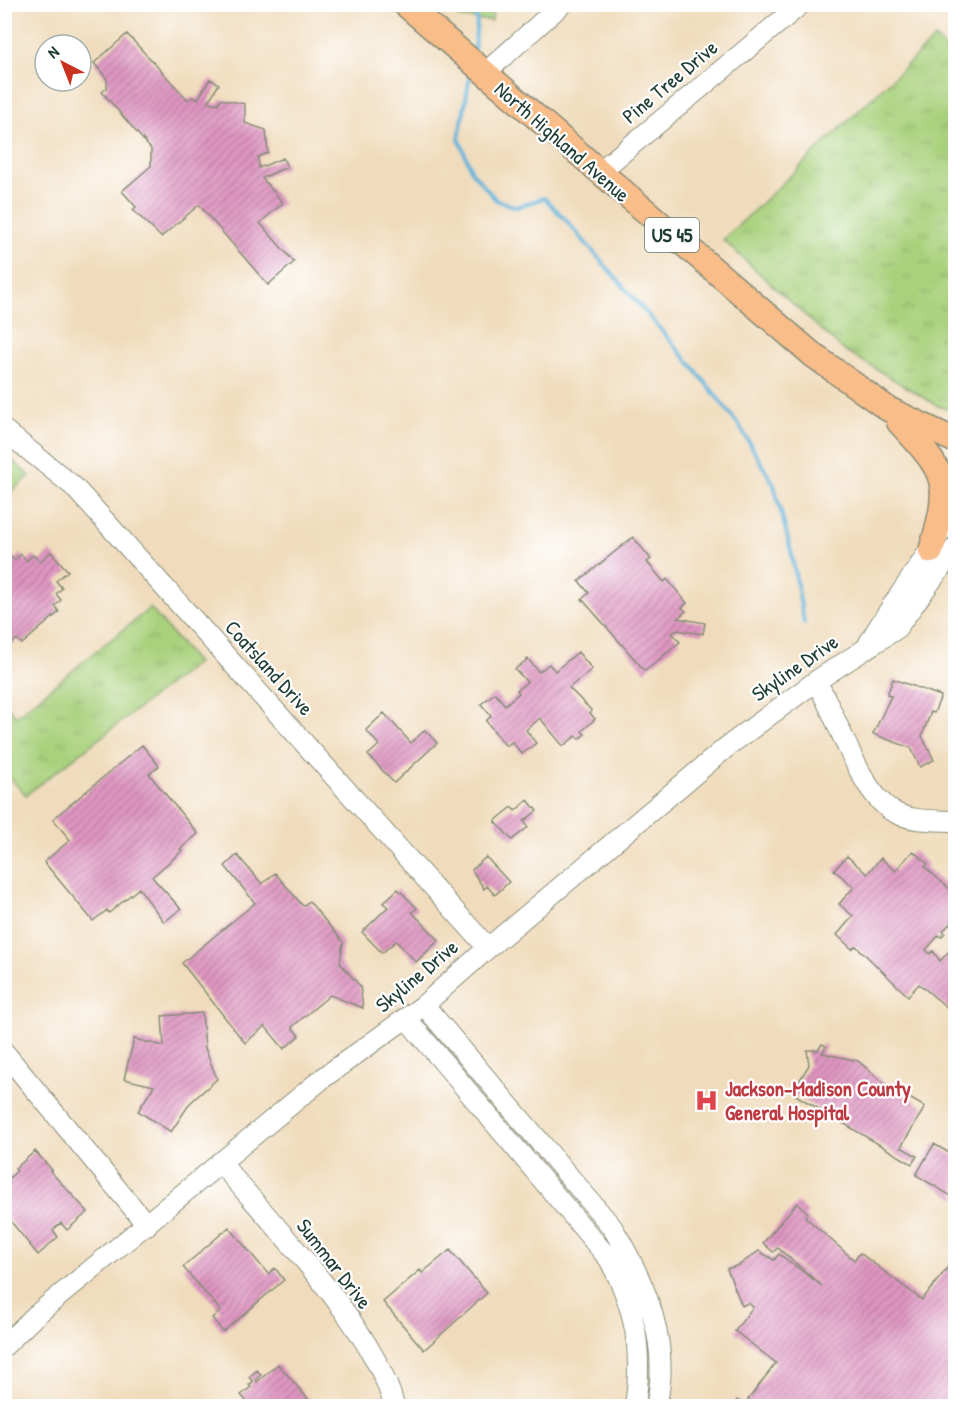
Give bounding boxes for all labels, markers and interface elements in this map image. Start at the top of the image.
north arrow [33,33,93,93]
street label: Pine Tree Drive [616,33,724,130]
text: N [42,41,64,63]
street label: North Highland Avenue [488,75,636,209]
road number: US 45 [645,218,699,252]
street label: Coatsland Drive [219,614,320,722]
street label: Skyline Drive [746,627,844,708]
street label: Skyline Drive [369,932,464,1019]
place label: Jackson-Madison County General Hospital [725,1074,911,1128]
hospital icon: Jackson-Madison County General Hospital [694,1088,720,1114]
street label: Summar Drive [290,1212,379,1315]

